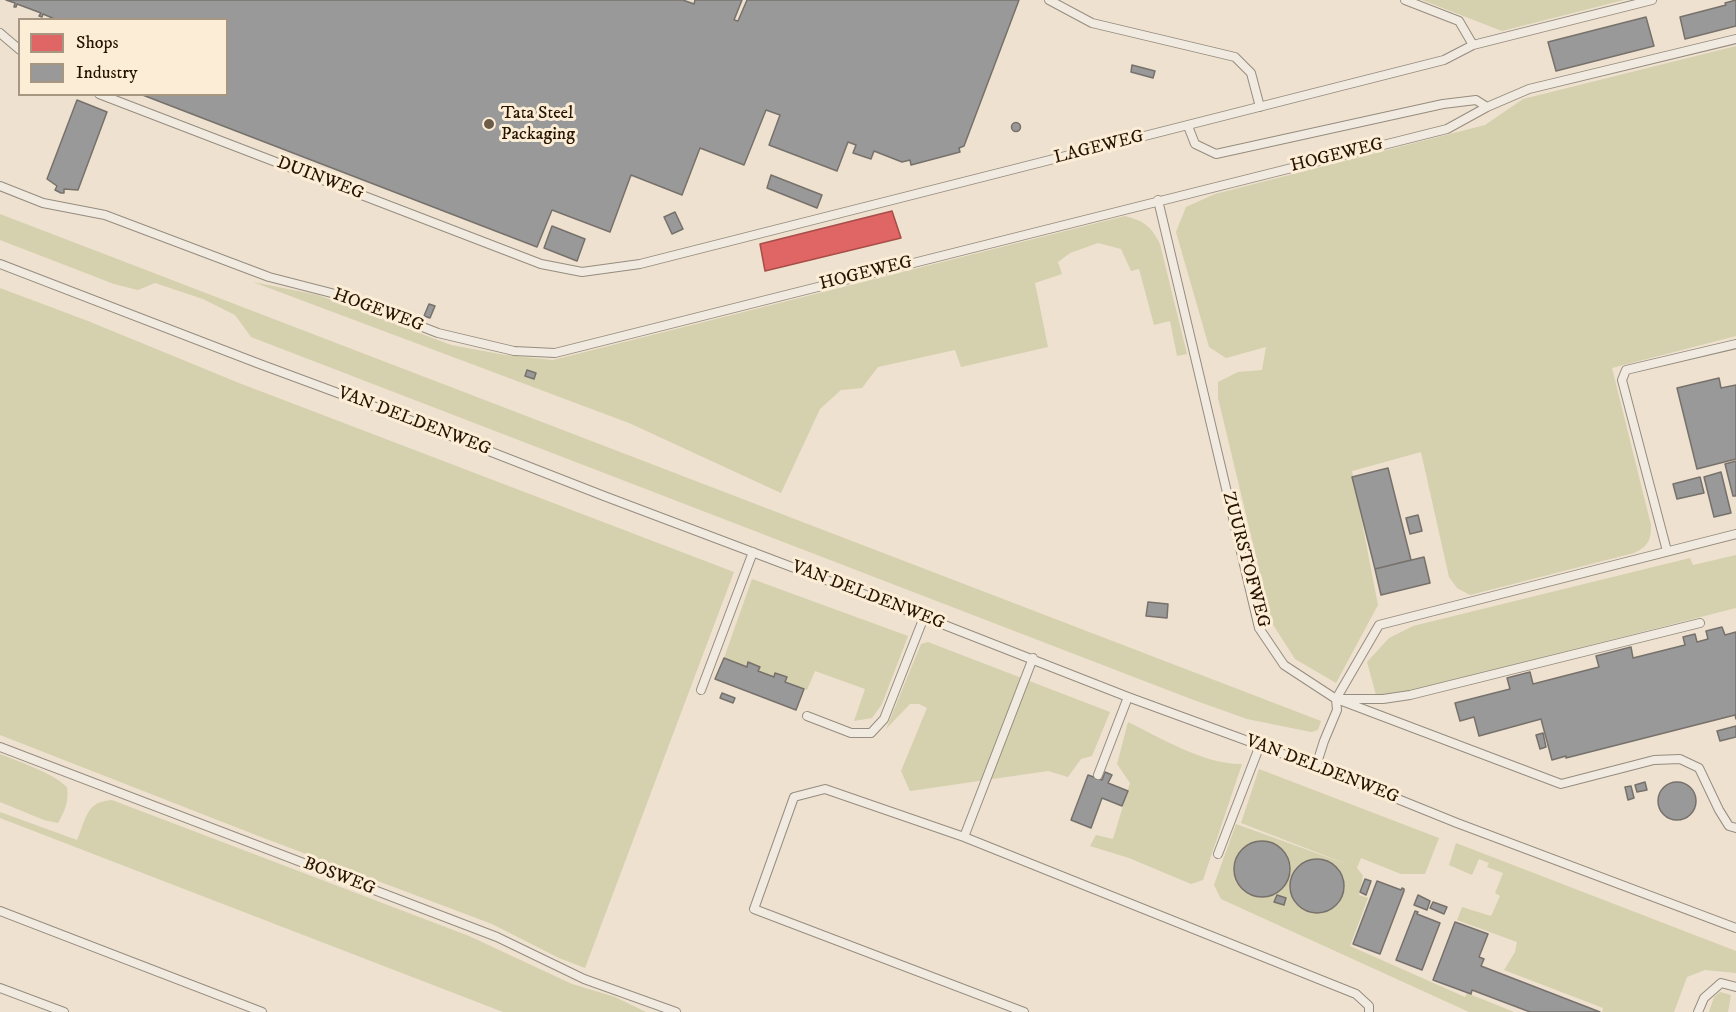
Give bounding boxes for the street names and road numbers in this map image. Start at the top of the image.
street label: LAGEWEG [1052,126,1146,170]
street label: HOGEWEG [1288,134,1386,178]
street label: DUINWEG [274,153,366,205]
street label: HOGEWEG [817,252,915,296]
street label: HOGEWEG [330,285,426,337]
street label: VAN DELDENWEG [334,383,494,461]
street label: ZUURSTOFWEG [1216,490,1274,630]
street label: VAN DELDENWEG [788,557,948,635]
street label: VAN DELDENWEG [1242,731,1402,809]
street label: BOSWEG [300,853,378,901]

